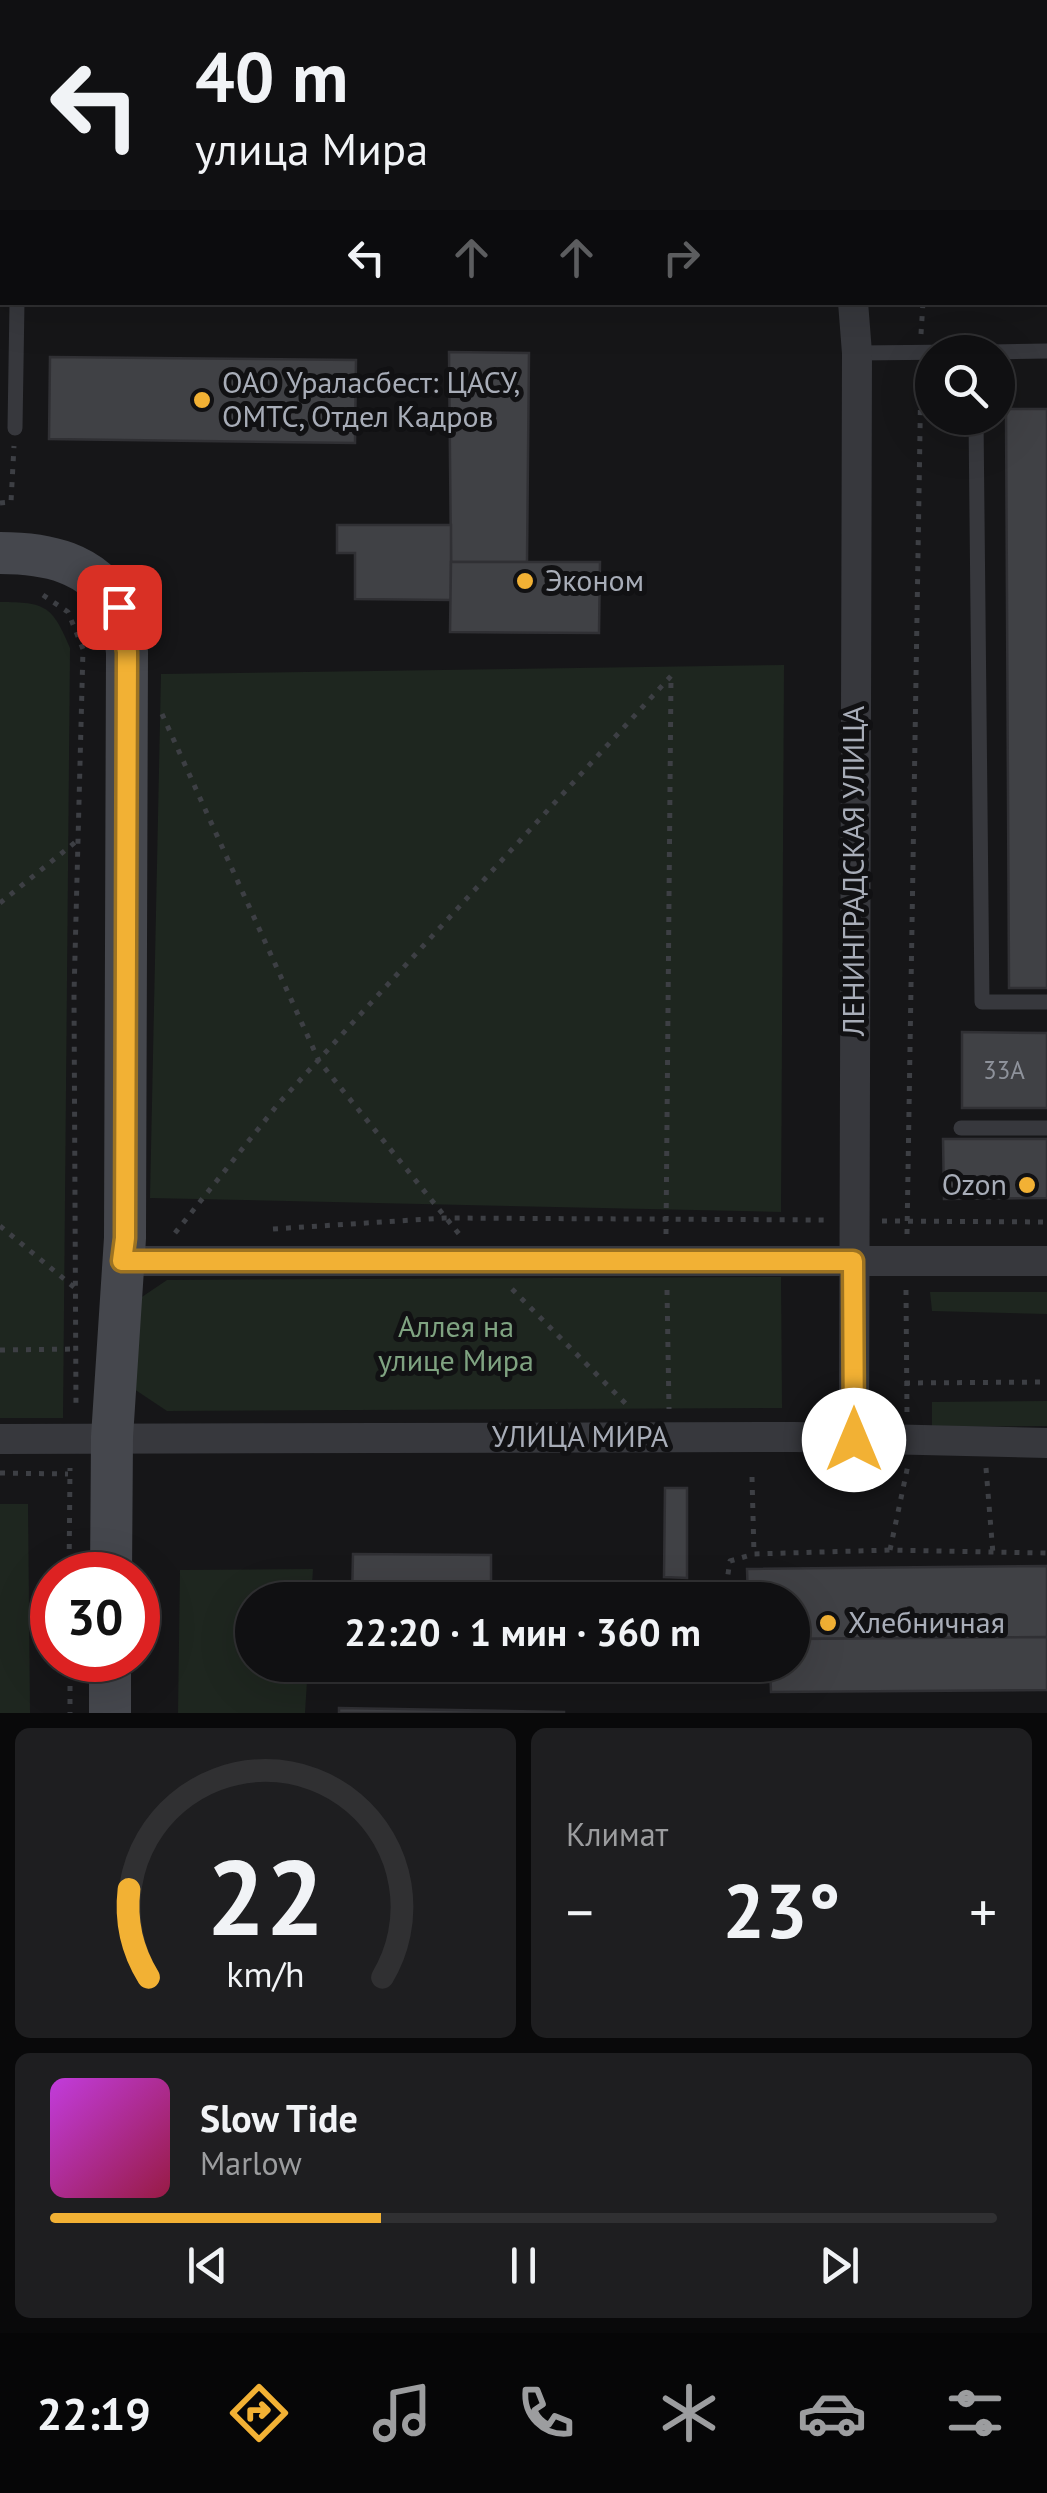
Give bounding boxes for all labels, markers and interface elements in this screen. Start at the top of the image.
text: 40 m [195,31,348,121]
icon: left [30,40,160,170]
text: улица Мира [195,119,428,177]
icon: left [339,230,394,285]
icon: ahead [444,230,499,285]
icon: ahead [549,230,604,285]
icon: right [654,230,709,285]
map controls [915,335,1015,435]
button: search [915,335,1015,435]
place label: ОАО Ураласбест: ЦАСУ, ОМТС, Отдел Кадров [222,362,520,435]
marker: ОАО Ураласбест: ЦАСУ, ОМТС, Отдел Кадров [191,389,213,411]
place label: Эконом [545,560,644,599]
pin [77,565,162,650]
marker: Эконом [514,570,536,592]
icon: arrive [92,580,147,635]
street label: ЛЕНИНГРАДСКАЯ УЛИЦА [833,705,872,1037]
house number: 33А [983,1054,1025,1086]
place label: Ozon [942,1164,1007,1203]
marker: Ozon [1016,1174,1038,1196]
park label: Аллея на улице Мира [378,1306,534,1379]
position arrow [802,1388,906,1492]
street label: УЛИЦА МИРА [492,1416,669,1455]
speed limit sign: 30 [30,1552,160,1682]
place label: Хлебничная [848,1602,1005,1641]
text: 22:20 · 1 мин · 360 m [344,1607,701,1656]
marker: Хлебничная [817,1612,839,1634]
text: Климат [566,1813,668,1855]
text: 22 [207,1829,324,1964]
text: 23° [723,1862,840,1959]
text: − [566,1876,594,1947]
text: + [969,1876,997,1947]
text: km/h [226,1951,305,1997]
text: Slow Tide [200,2093,358,2142]
text: Marlow [200,2142,302,2184]
icon: previous [180,2238,235,2293]
icon: pause [496,2238,551,2293]
icon: next [812,2238,867,2293]
icon: directions [224,2378,294,2448]
icon: music [367,2378,437,2448]
icon: phone [511,2378,581,2448]
icon: climate [654,2378,724,2448]
icon: car [797,2378,867,2448]
icon: filters [940,2378,1010,2448]
text: 22:19 [37,2384,151,2442]

